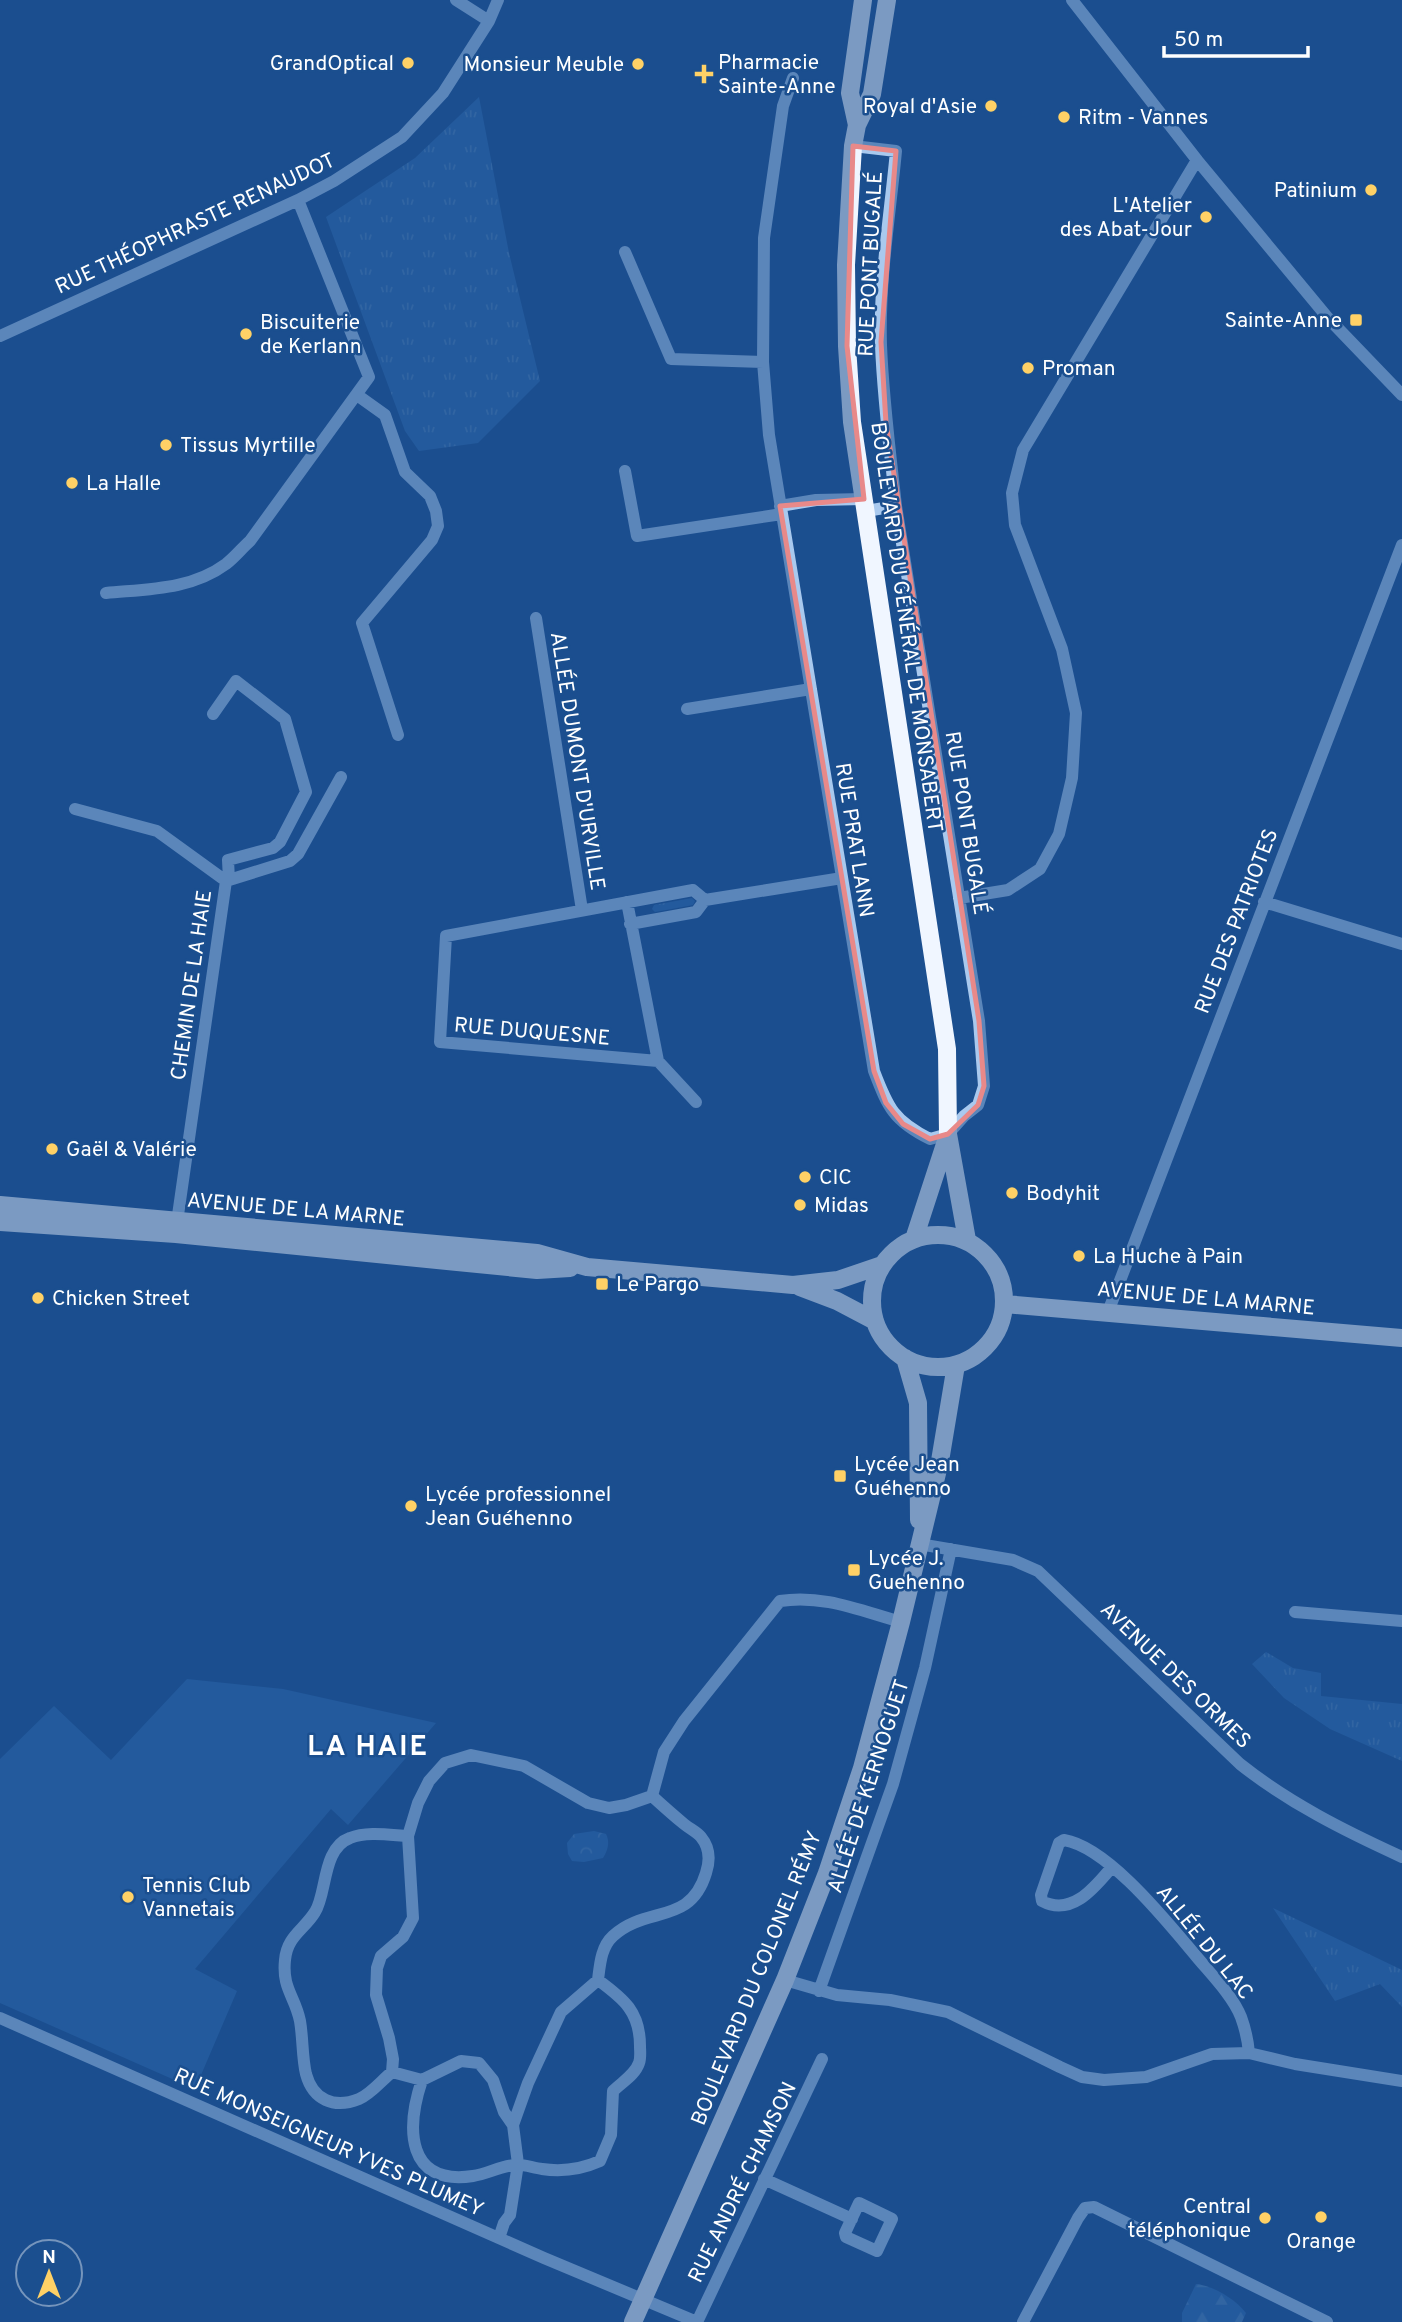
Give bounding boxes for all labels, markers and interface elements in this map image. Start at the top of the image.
scale bar [1164,14,1308,58]
text: 50 m [1174,27,1223,54]
place label: Pharmacie Sainte-Anne [718,50,836,101]
place label: GrandOptical [270,51,394,78]
place label: Monsieur Meuble [463,52,624,79]
marker: GrandOptical [400,55,416,71]
marker: Monsieur Meuble [630,56,646,72]
marker: Pharmacie Sainte-Anne [696,66,712,82]
place label: Royal d'Asie [863,94,977,121]
marker: Royal d'Asie [983,98,999,114]
place label: Ritm - Vannes [1078,105,1208,132]
marker: Ritm - Vannes [1056,109,1072,125]
street label: RUE THÉOPHRASTE RENAUDOT [51,147,340,301]
street label: RUE PONT BUGALÉ [852,171,890,357]
place label: Patinium [1274,178,1357,205]
marker: Patinium [1363,182,1379,198]
place label: L'Atelier des Abat-Jour [1060,193,1192,244]
marker: L'Atelier des Abat-Jour [1198,209,1214,225]
place label: Sainte-Anne [1224,308,1342,335]
place label: Biscuiterie de Kerlann [260,310,362,361]
marker: Sainte-Anne [1348,312,1364,328]
marker: Biscuiterie de Kerlann [238,326,254,342]
place label: Proman [1042,356,1116,383]
marker: Proman [1020,360,1036,376]
street label: BOULEVARD DU GÉNÉRAL DE MONSABERT [863,420,949,834]
place label: Tissus Myrtille [180,433,316,460]
marker: Tissus Myrtille [158,437,174,453]
place label: La Halle [86,471,161,498]
marker: La Halle [64,475,80,491]
street label: ALLÉE DUMONT D'URVILLE [543,630,611,892]
street label: RUE PONT BUGALÉ [938,729,994,917]
street label: RUE PRAT LANN [828,761,879,919]
street label: RUE DES PATRIOTES [1190,825,1285,1018]
street label: CHEMIN DE LA HAIE [166,888,219,1082]
street label: RUE DUQUESNE [453,1012,611,1053]
place label: Gaël & Valérie [66,1137,197,1164]
marker: Gaël & Valérie [44,1141,60,1157]
place label: CIC [819,1165,852,1192]
marker: CIC [797,1169,813,1185]
place label: Bodyhit [1026,1181,1100,1208]
marker: Bodyhit [1004,1185,1020,1201]
street label: AVENUE DE LA MARNE [186,1188,406,1233]
place label: Midas [814,1193,869,1220]
marker: Midas [792,1197,808,1213]
place label: La Huche à Pain [1093,1244,1243,1271]
marker: La Huche à Pain [1071,1248,1087,1264]
place label: Le Pargo [616,1272,699,1299]
marker: Le Pargo [594,1276,610,1292]
street label: AVENUE DE LA MARNE [1096,1277,1316,1322]
place label: Chicken Street [52,1286,190,1313]
marker: Chicken Street [30,1290,46,1306]
place label: Lycée Jean Guéhenno [854,1452,960,1503]
marker: Lycée Jean Guéhenno [832,1468,848,1484]
place label: Lycée professionnel Jean Guéhenno [425,1482,611,1533]
marker: Lycée professionnel Jean Guéhenno [403,1498,419,1514]
place label: Lycée J. Guehenno [868,1546,965,1597]
marker: Lycée J. Guehenno [846,1562,862,1578]
street label: AVENUE DES ORMES [1094,1597,1256,1755]
street label: ALLÉE DE KERNOGUET [821,1676,917,1897]
district label: LA HAIE [307,1730,429,1766]
street label: BOULEVARD DU COLONEL RÉMY [685,1827,829,2130]
place label: Tennis Club Vannetais [142,1873,251,1924]
street label: ALLÉE DU LAC [1149,1879,1259,2006]
marker: Tennis Club Vannetais [120,1889,136,1905]
street label: RUE MONSEIGNEUR YVES PLUMEY [169,2063,488,2224]
street label: RUE ANDRÉ CHAMSON [682,2077,804,2288]
place label: Central téléphonique [1128,2194,1251,2245]
marker: Orange [1313,2209,1329,2225]
marker: Central téléphonique [1257,2210,1273,2226]
place label: Orange [1286,2229,1356,2256]
north arrow [14,2238,84,2308]
text: N [42,2246,56,2270]

